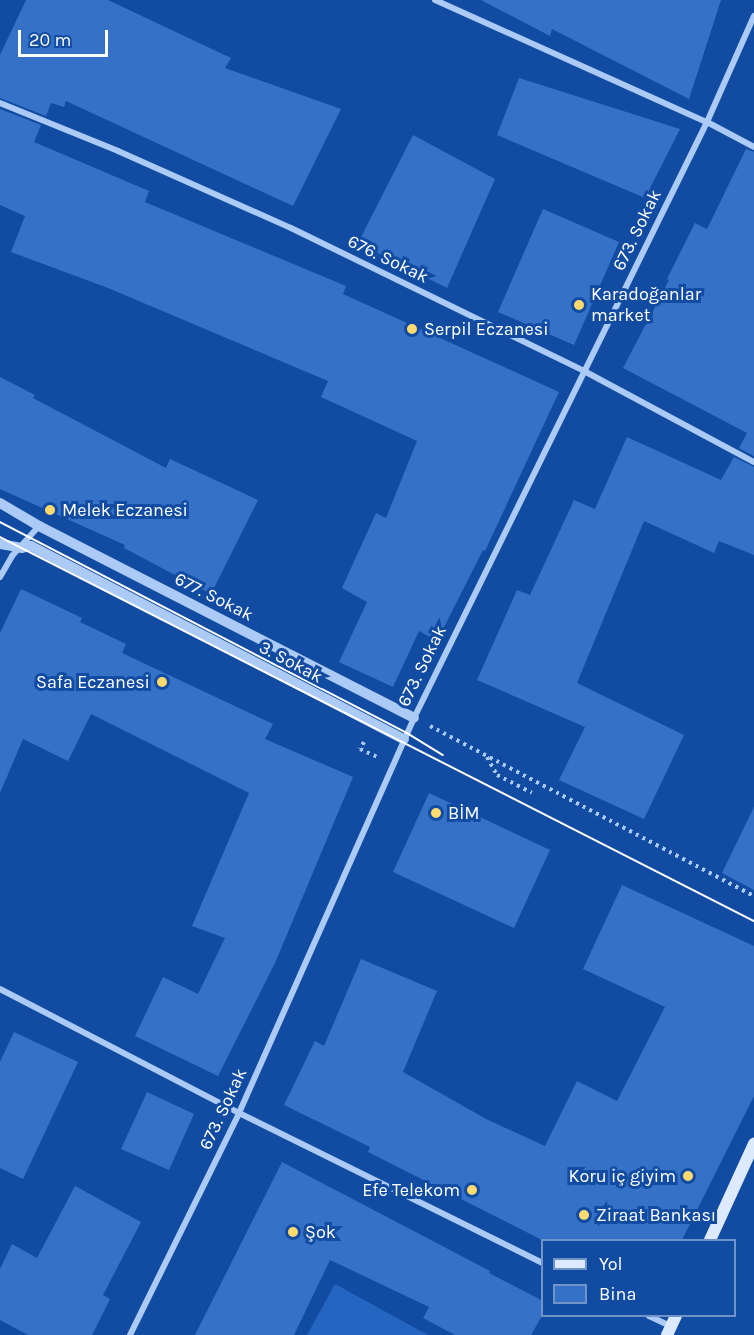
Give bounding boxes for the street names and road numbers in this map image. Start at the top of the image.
street label: 673. Sokak [608,186,666,274]
street label: 676. Sokak [344,230,432,288]
street label: 677. Sokak [171,568,257,626]
street label: 673. Sokak [393,622,451,710]
street label: 3. Sokak [255,636,327,688]
street label: 673. Sokak [195,1065,251,1153]

